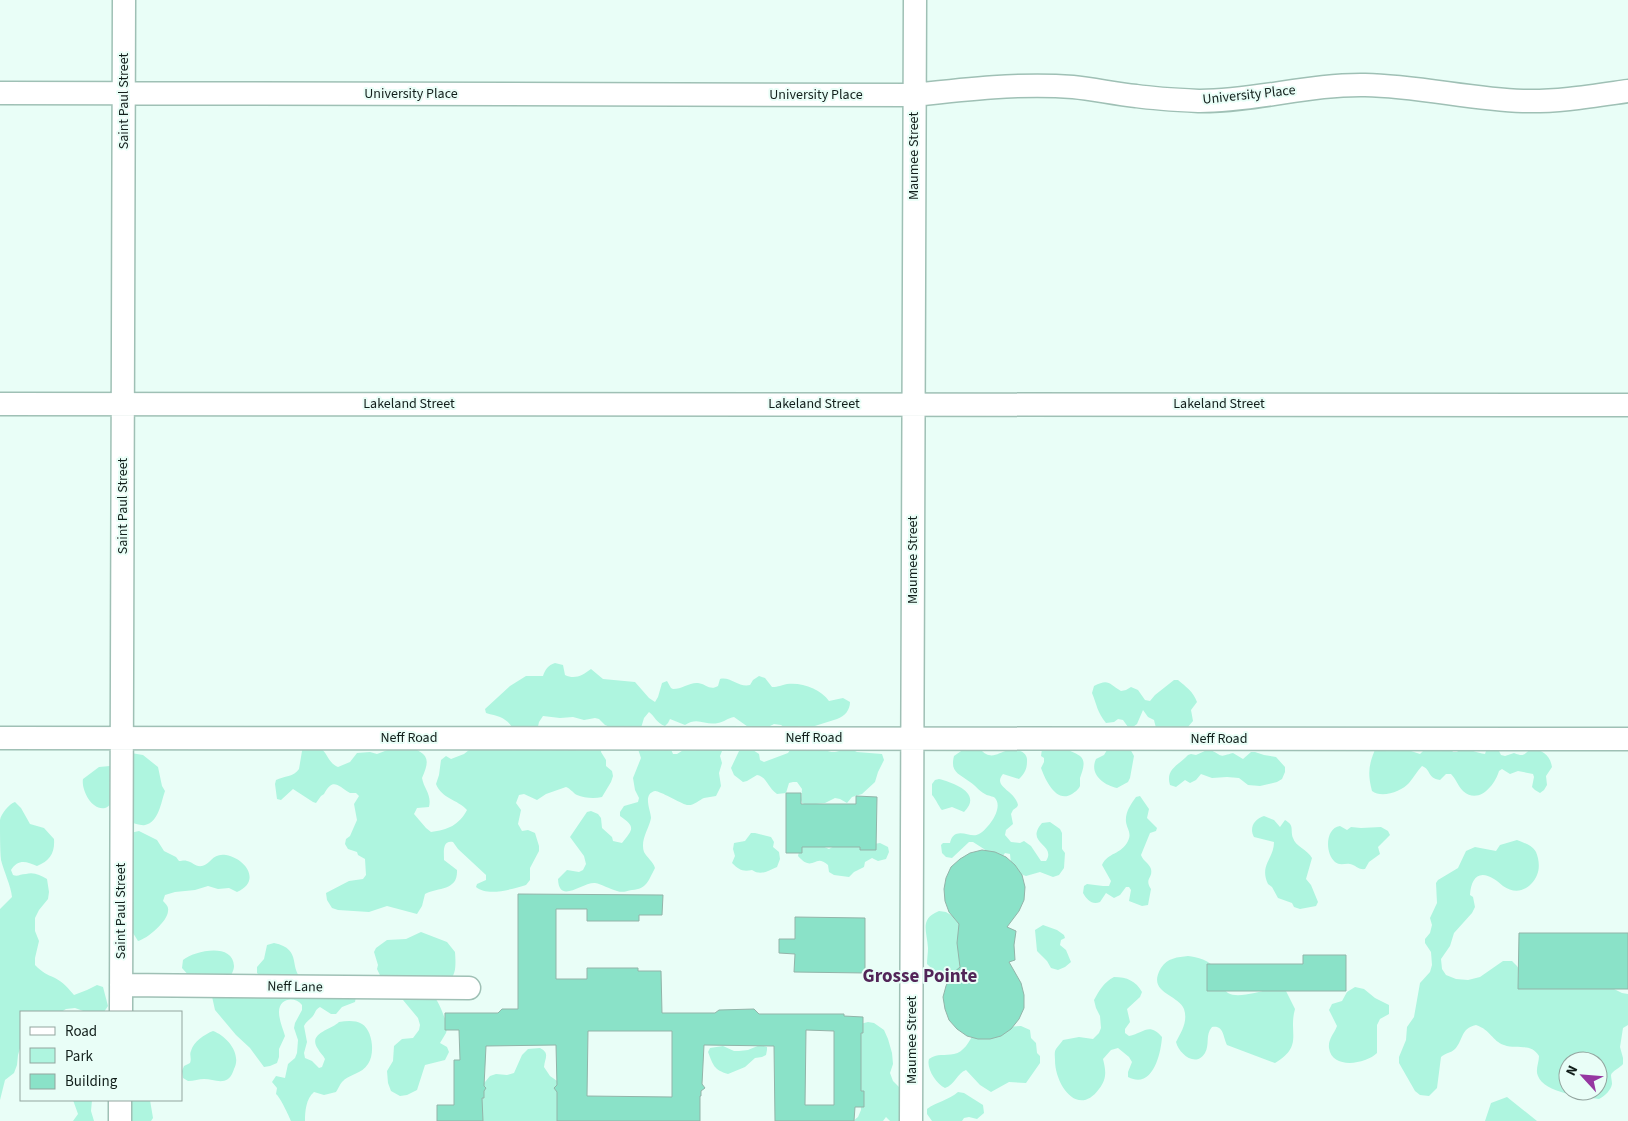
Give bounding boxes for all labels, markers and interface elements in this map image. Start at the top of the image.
street label: Saint Paul Street [114,52,134,149]
street label: University Place [1202,80,1297,110]
street label: University Place [364,84,458,104]
street label: University Place [769,85,863,105]
street label: Maumee Street [904,112,924,200]
street label: Lakeland Street [363,394,455,414]
street label: Lakeland Street [768,394,860,414]
street label: Lakeland Street [1173,394,1265,414]
street label: Saint Paul Street [113,457,133,554]
street label: Maumee Street [903,516,923,604]
street label: Neff Road [381,728,437,748]
street label: Neff Road [786,728,842,748]
street label: Neff Road [1191,729,1247,749]
street label: Saint Paul Street [111,862,131,959]
district label: Grosse Pointe [863,963,978,990]
street label: Neff Lane [267,977,323,997]
street label: Maumee Street [902,996,922,1084]
legend [20,1011,182,1101]
text: Road [65,1021,97,1042]
text: Park [65,1046,94,1067]
north arrow [1558,1051,1608,1101]
text: N [1561,1062,1583,1079]
text: Building [65,1071,118,1092]

